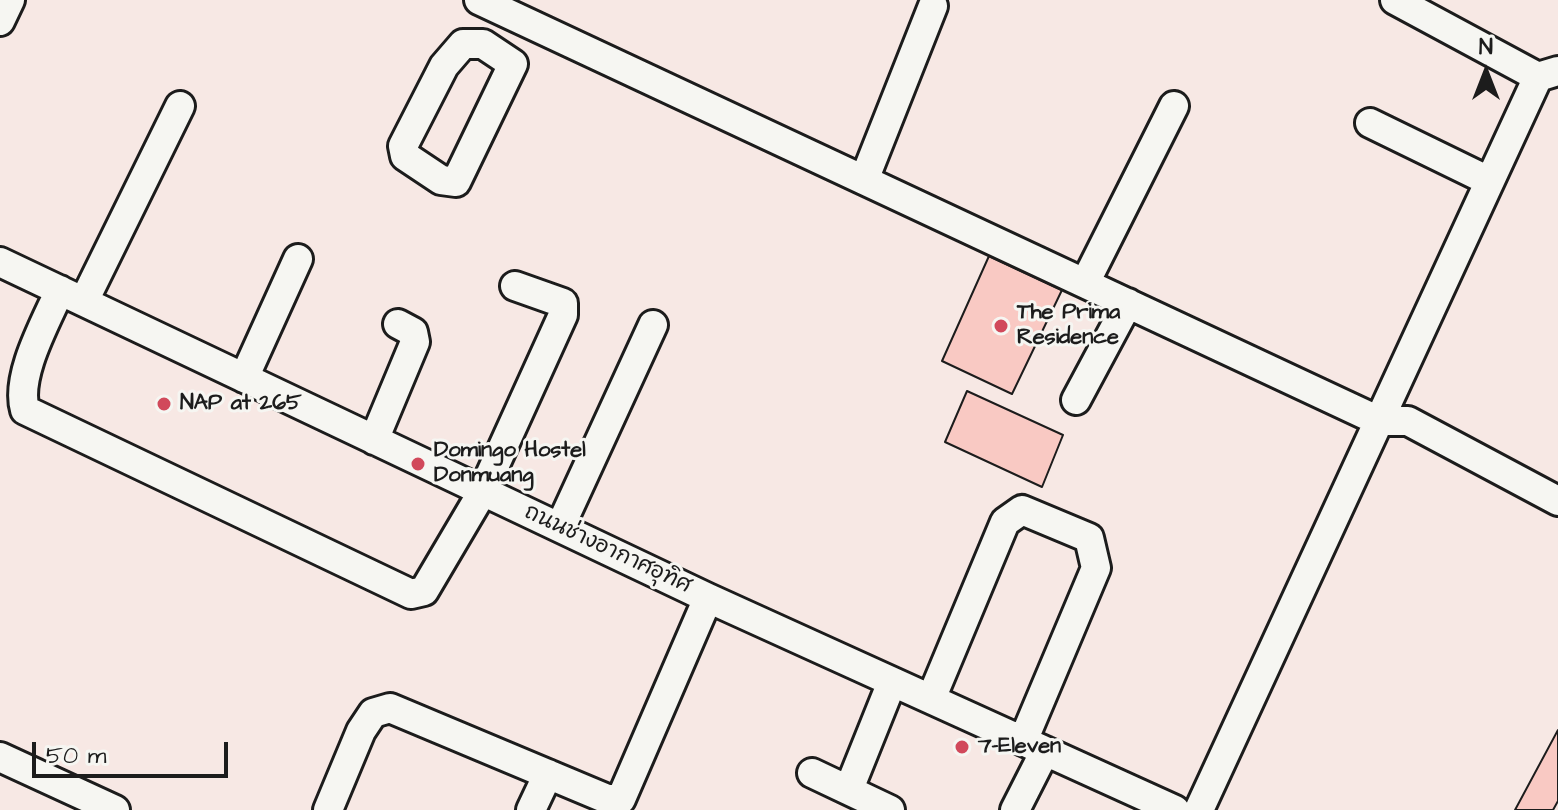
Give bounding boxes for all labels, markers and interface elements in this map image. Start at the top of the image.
north arrow [1446,32,1526,112]
text: N [1479,32,1493,63]
place label: The Prima Residence [1017,300,1120,352]
marker: The Prima Residence [992,317,1010,335]
place label: NAP at 265 [180,391,302,417]
marker: NAP at 265 [155,395,173,413]
place label: Domingo Hostel Donmuang [434,438,586,490]
marker: Domingo Hostel Donmuang [409,455,427,473]
street label: ถนนช่างอากาศอุทิศ [520,500,694,600]
scale bar [36,726,232,776]
place label: 7-Eleven [978,734,1061,760]
marker: 7-Eleven [953,738,971,756]
text: 50 m [46,739,106,773]

